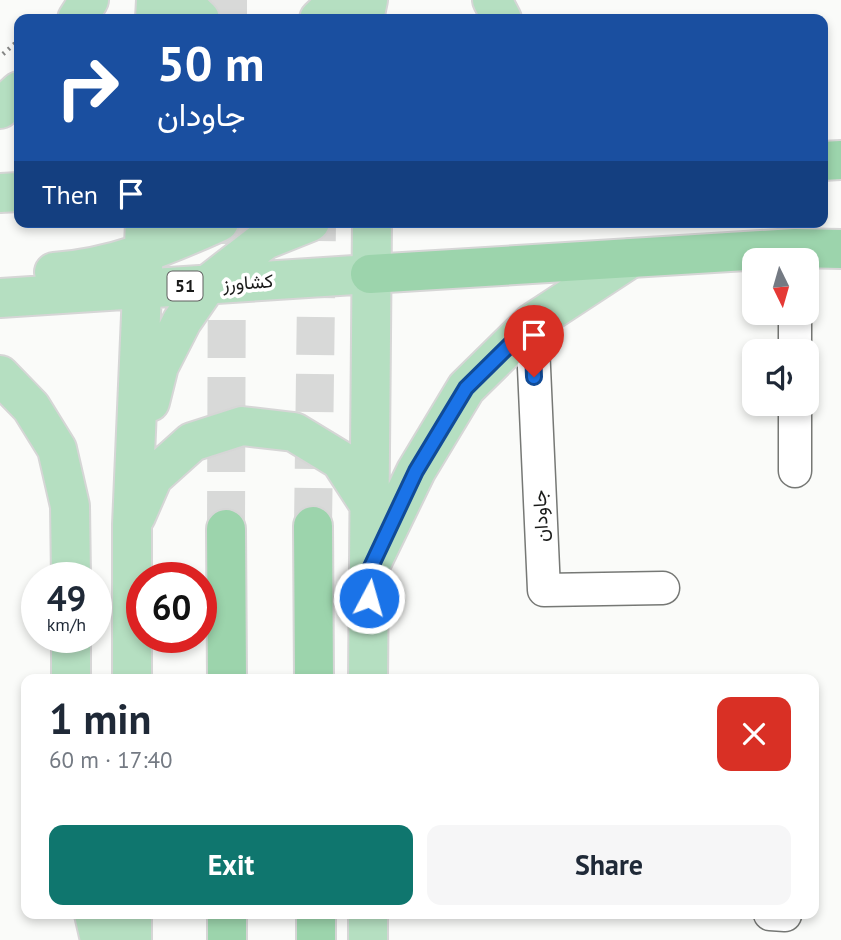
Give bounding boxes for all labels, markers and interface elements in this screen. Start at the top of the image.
text: 50 m [157,31,264,95]
icon: right [42,42,133,133]
text: جاودان [157,93,245,135]
icon: arrive [112,175,150,213]
text: Then [42,178,98,211]
north arrow [742,248,819,326]
map controls [742,248,819,416]
street label: کشاورز [221,268,274,296]
road number: 51 [168,272,202,300]
pin [504,305,564,377]
icon: arrive [515,316,553,354]
button: sound [742,339,819,416]
street label: جاودان [527,489,553,543]
position arrow [332,561,406,635]
speed limit sign: 60 [126,562,217,653]
text: 49 [47,575,86,621]
text: km/h [47,613,86,636]
text: 1 min [49,691,151,746]
button: close [717,697,791,771]
text: 60 m · 17:40 [49,745,173,774]
button: Exit [49,825,413,905]
button: Share [427,825,791,905]

